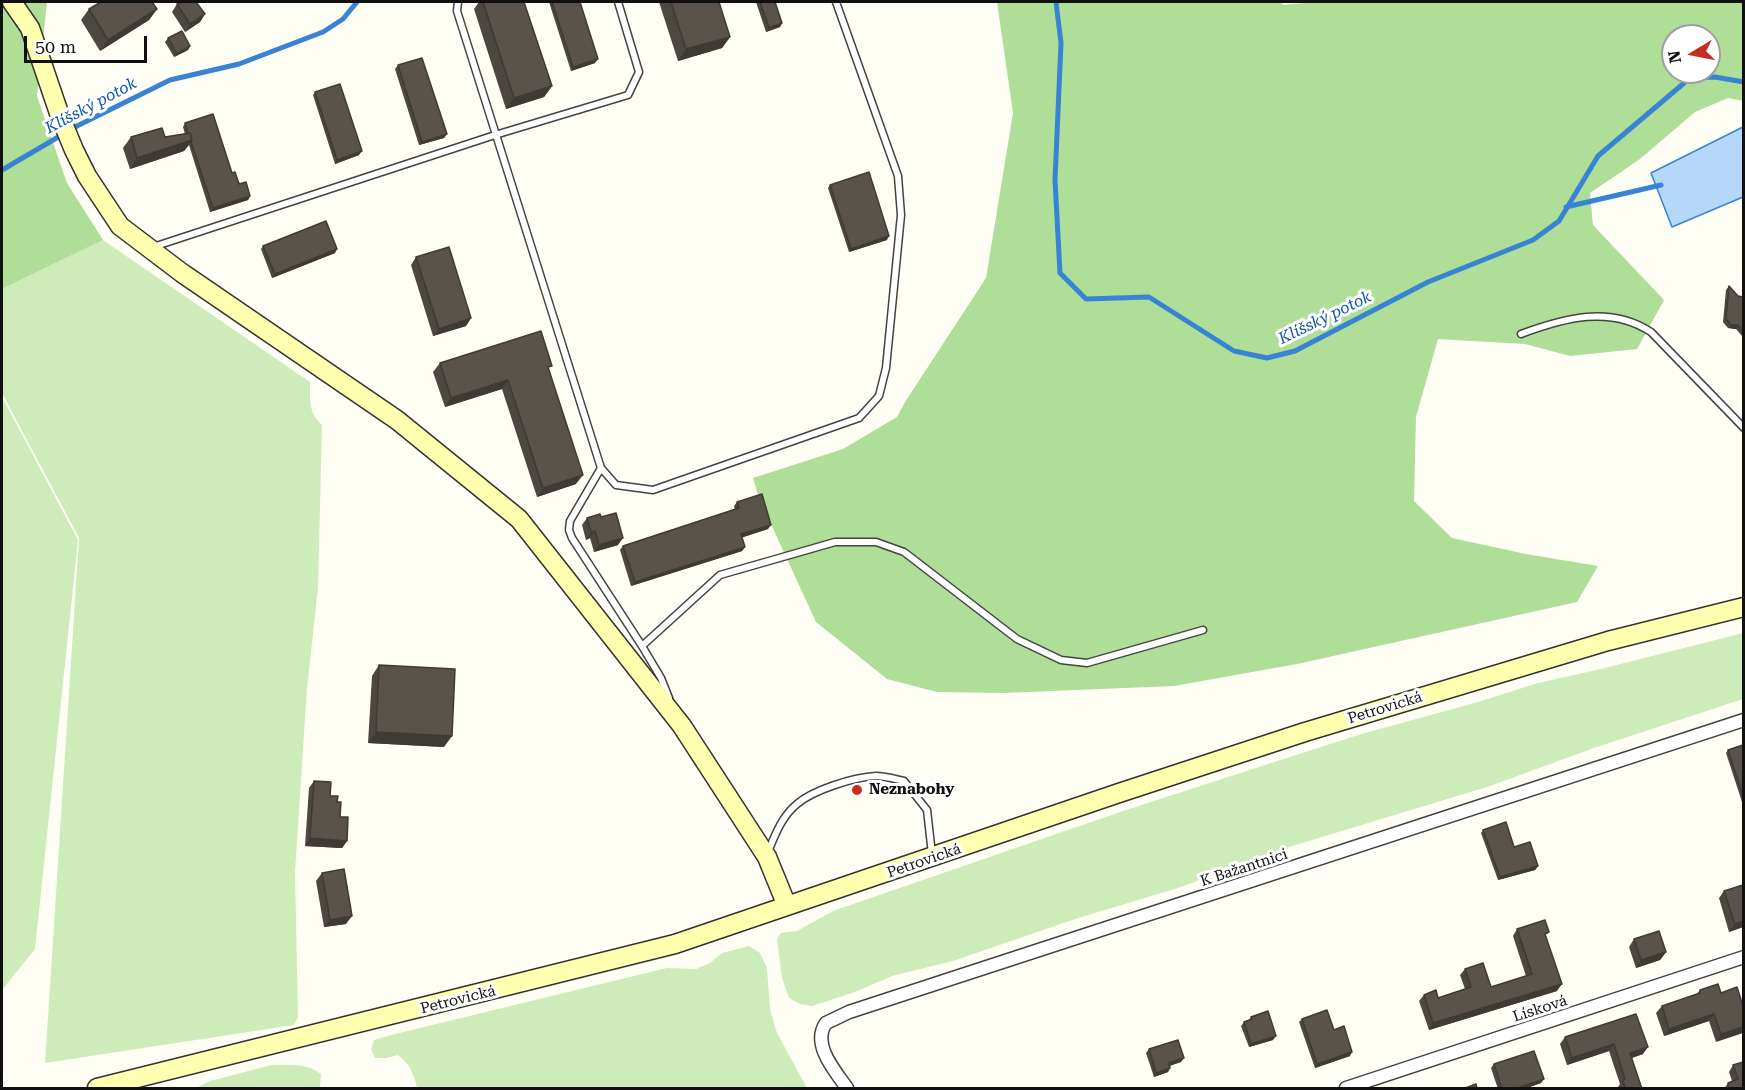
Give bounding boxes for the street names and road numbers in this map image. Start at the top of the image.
street label: Petrovická [1346,688,1424,728]
street label: Petrovická [885,840,963,882]
street label: K Bažantnici [1198,845,1290,891]
street label: Petrovická [418,982,498,1018]
street label: Lísková [1511,992,1569,1026]

